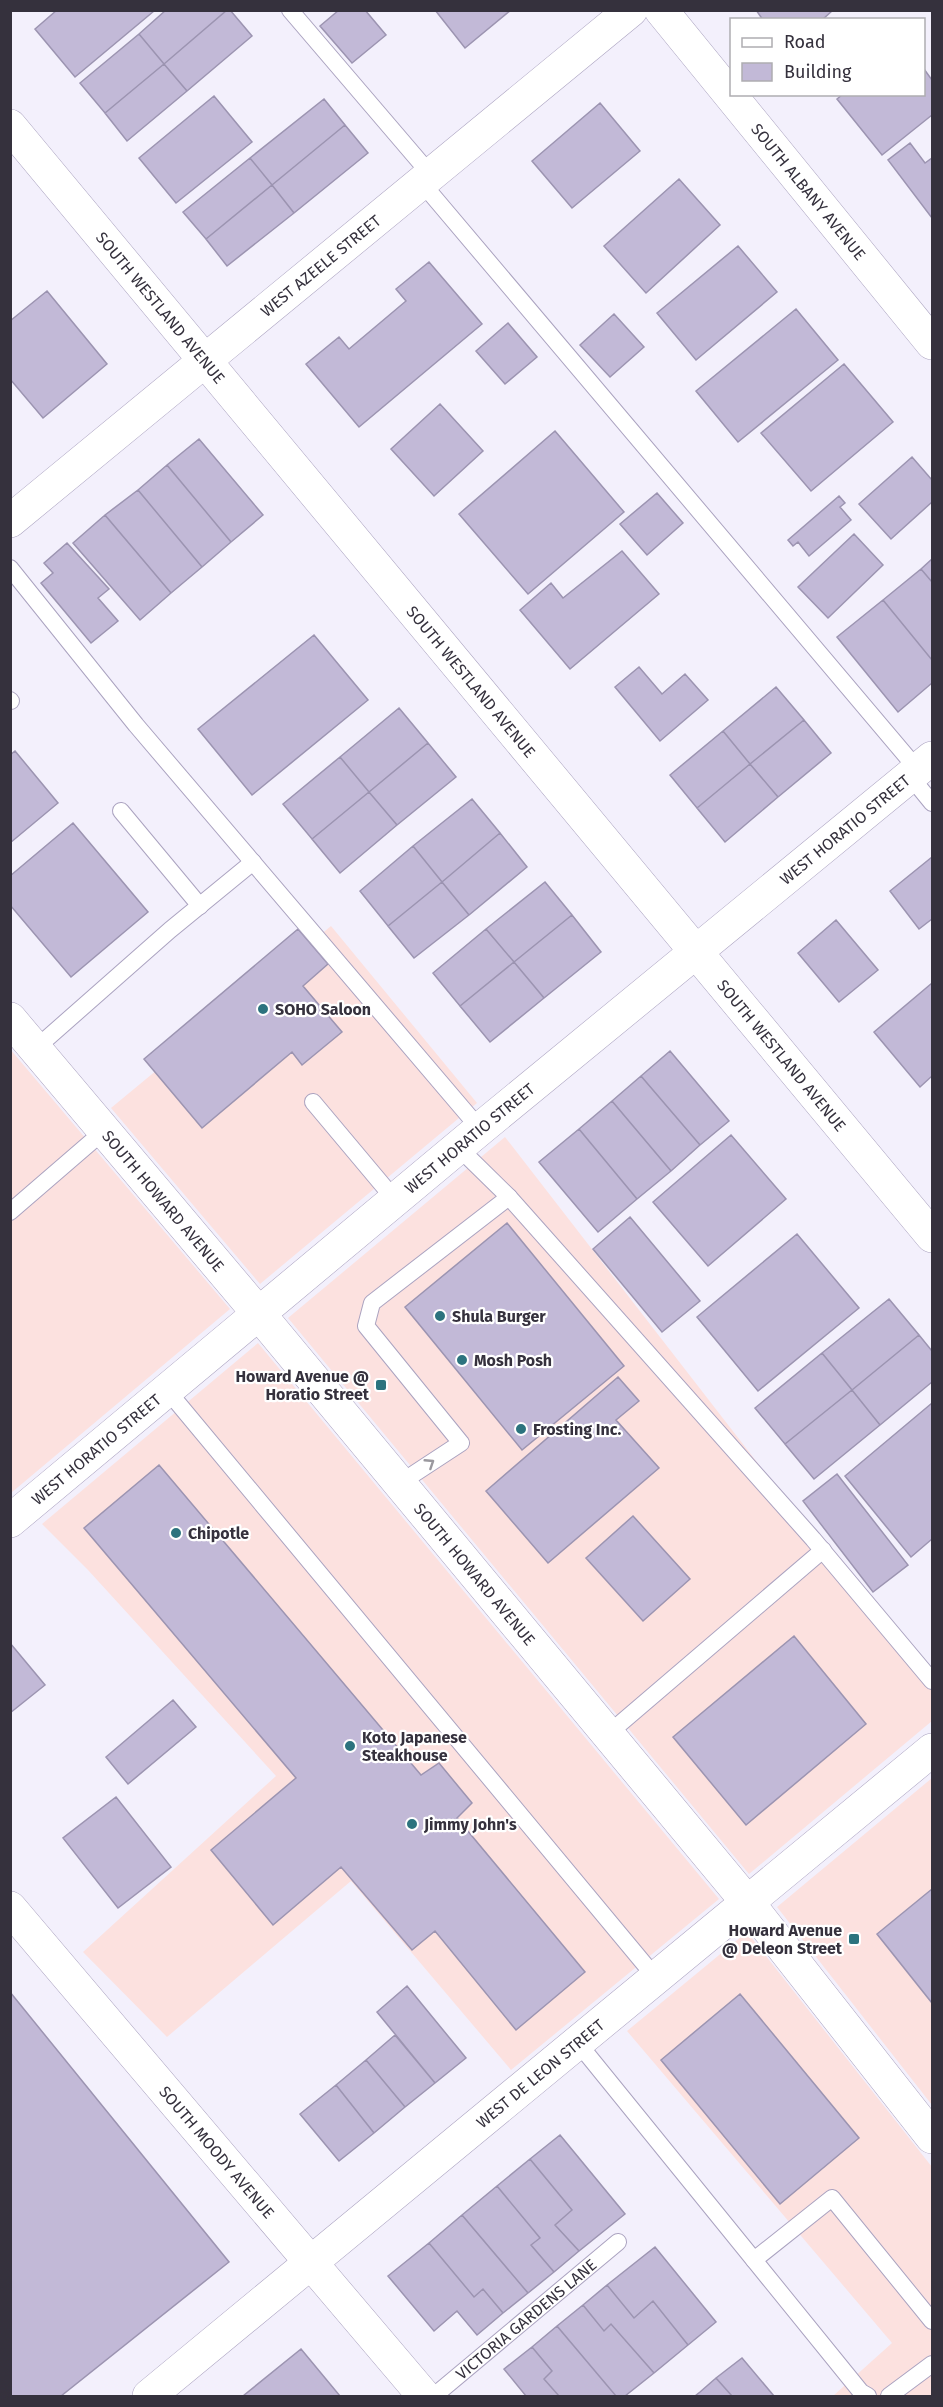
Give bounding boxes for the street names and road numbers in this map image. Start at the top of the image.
street label: SOUTH ALBANY AVENUE [748,119,870,264]
street label: WEST AZEELE STREET [257,210,385,320]
street label: SOUTH WESTLAND AVENUE [92,228,229,387]
street label: SOUTH WESTLAND AVENUE [403,602,540,761]
street label: WEST HORATIO STREET [776,770,914,888]
street label: SOUTH WESTLAND AVENUE [713,976,850,1135]
street label: WEST HORATIO STREET [401,1078,539,1197]
street label: SOUTH HOWARD AVENUE [99,1126,228,1275]
street label: WEST HORATIO STREET [27,1389,165,1509]
street label: SOUTH HOWARD AVENUE [410,1499,539,1649]
street label: WEST DE LEON STREET [472,2015,608,2132]
street label: SOUTH MOODY AVENUE [156,2082,278,2222]
street label: VICTORIA GARDENS LANE [452,2255,600,2383]

